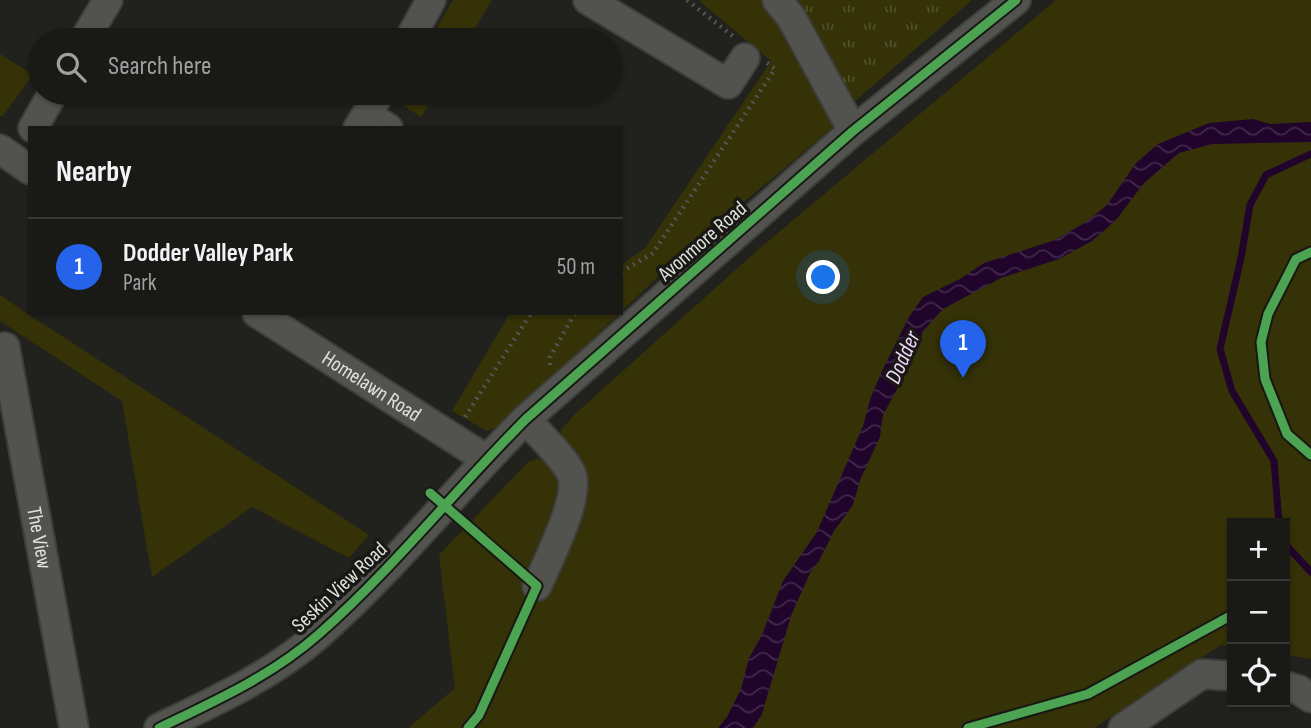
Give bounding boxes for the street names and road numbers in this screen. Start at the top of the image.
street label: Avonmore Road [652,196,752,287]
street label: Homelawn Road [317,346,425,427]
street label: The View [21,505,57,571]
street label: Seskin View Road [287,537,392,638]

